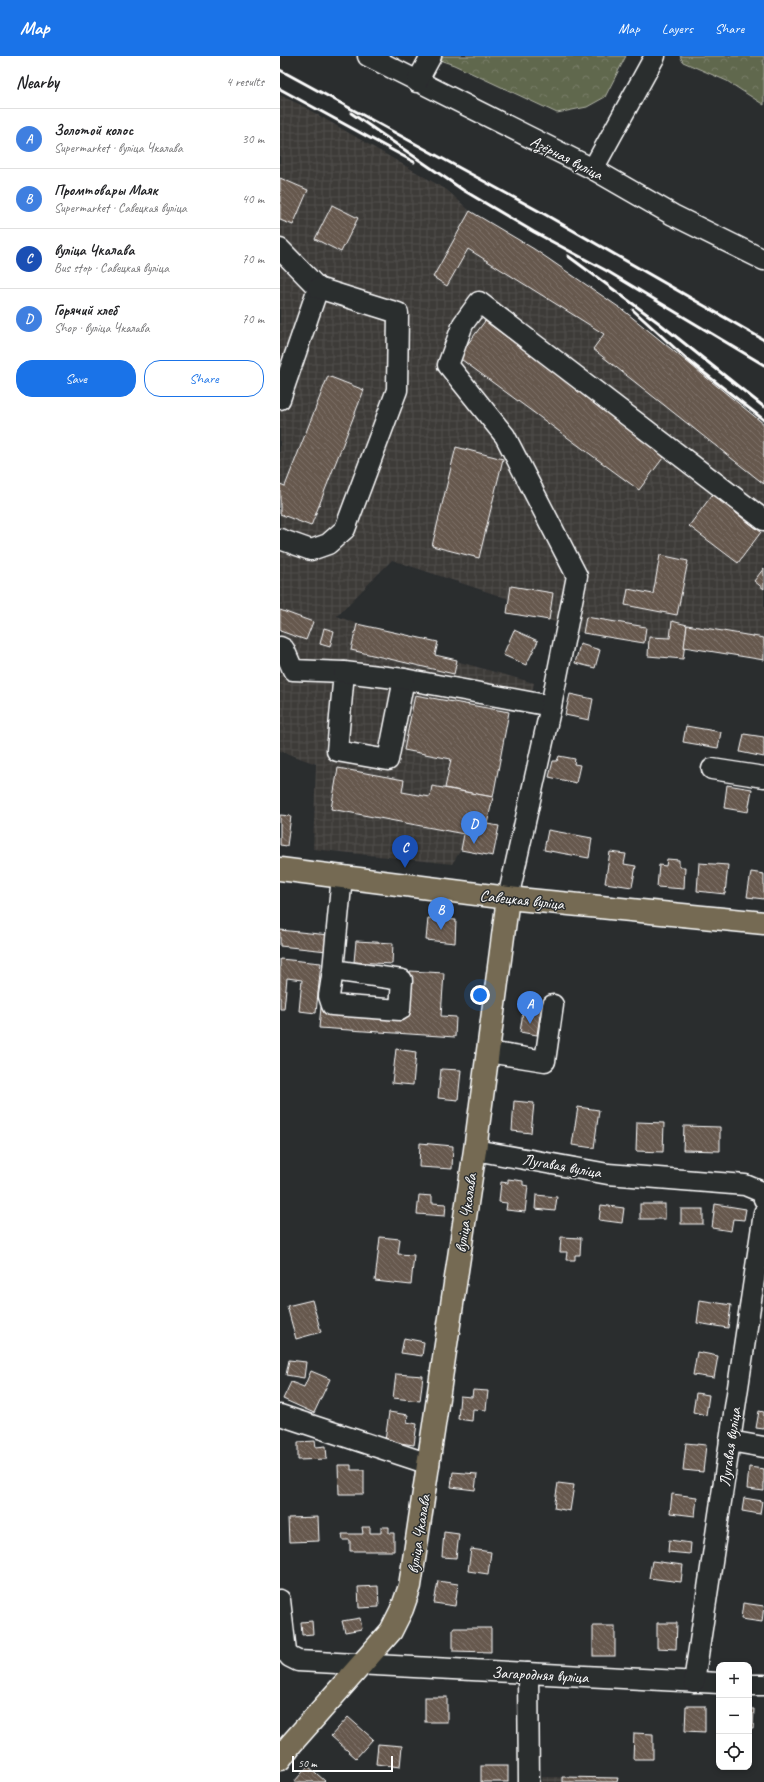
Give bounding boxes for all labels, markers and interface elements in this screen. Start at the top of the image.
text: Map [20,16,50,40]
text: Map [618,20,640,37]
text: Layers [662,20,693,37]
text: Share [715,20,744,37]
text: Nearby [16,72,59,93]
text: 4 results [226,74,264,90]
text: Золотой колос [54,121,133,140]
text: A [26,131,32,147]
text: 30 m [242,131,264,147]
street label: Азёрная вуліца [527,131,607,185]
text: Supermarket · вуліца Чкалава [54,140,183,156]
text: Промтовары Маяк [54,181,158,200]
text: B [26,191,32,207]
text: 40 m [242,191,264,207]
text: Supermarket · Савецкая вуліца [54,200,187,216]
text: вуліца Чкалава [54,241,134,260]
text: C [26,251,32,267]
text: 70 m [242,251,264,267]
text: Bus stop · Савецкая вуліца [54,260,169,276]
text: Горячий хлеб [54,301,117,320]
text: D [25,311,33,327]
text: 70 m [242,311,264,327]
text: Shop · вуліца Чкалава [54,320,149,336]
button: Save [16,360,136,397]
button: Share [144,360,264,397]
pin: D [461,811,487,844]
pin: C [392,835,418,868]
street label: Савецкая вуліца [479,886,566,914]
pin: B [428,897,454,930]
your location [470,985,490,1005]
pin: A [517,991,543,1024]
street label: Лугавая вуліца [521,1149,604,1183]
street label: вуліца Чкалава [451,1171,482,1254]
street label: Лугавая вуліца [715,1405,746,1488]
street label: вуліца Чкалава [403,1492,435,1575]
street label: Загародняя вуліца [491,1662,590,1688]
map controls [716,1662,752,1770]
button: + [716,1662,752,1698]
button: − [716,1698,752,1734]
button: locate [716,1734,752,1770]
scale bar [292,1754,393,1773]
text: 50 m [298,1756,317,1770]

